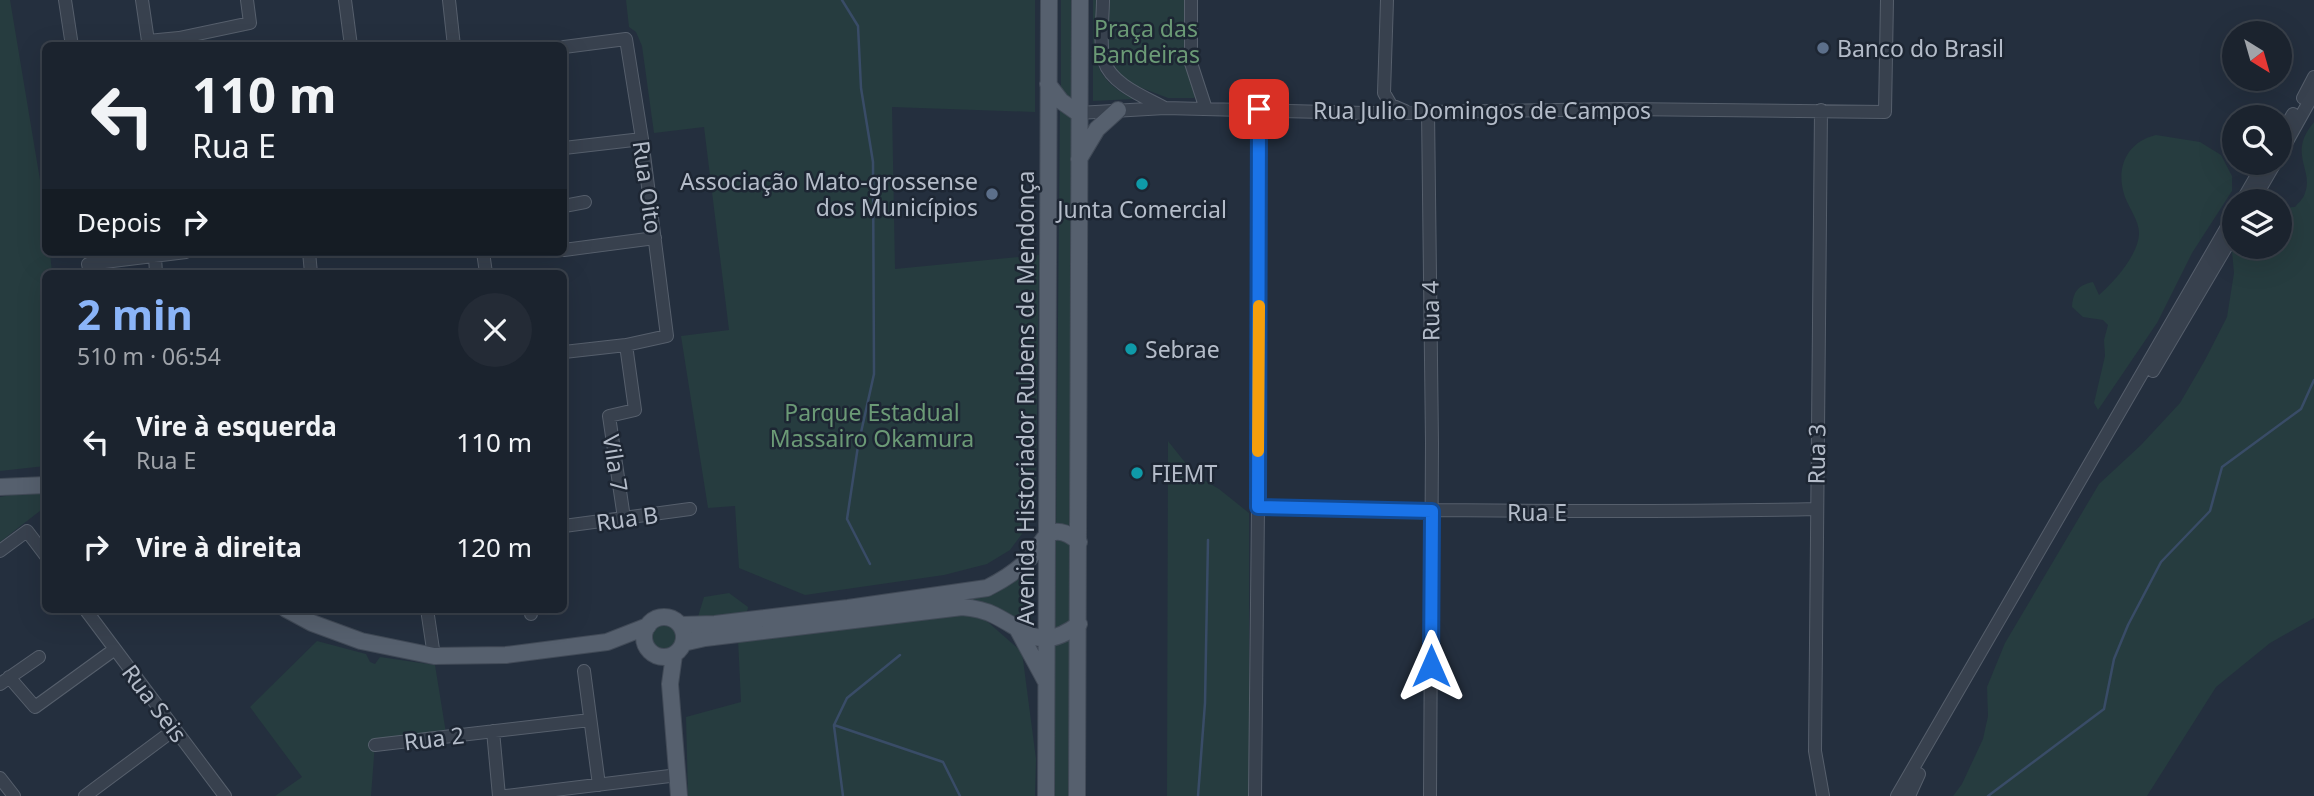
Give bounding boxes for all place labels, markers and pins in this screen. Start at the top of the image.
place label: Banco do Brasil [1837,32,2004,64]
marker: Banco do Brasil [1815,40,1831,56]
pin [1229,79,1289,139]
place label: Associação Mato-grossense dos Municípios [680,165,978,223]
marker: Junta Comercial [1134,176,1150,192]
marker: Associação Mato-grossense dos Municípios [984,186,1000,202]
place label: Junta Comercial [1055,193,1227,225]
place label: Sebrae [1145,333,1220,365]
marker: Sebrae [1123,341,1139,357]
place label: FIEMT [1151,457,1217,489]
marker: FIEMT [1129,465,1145,481]

